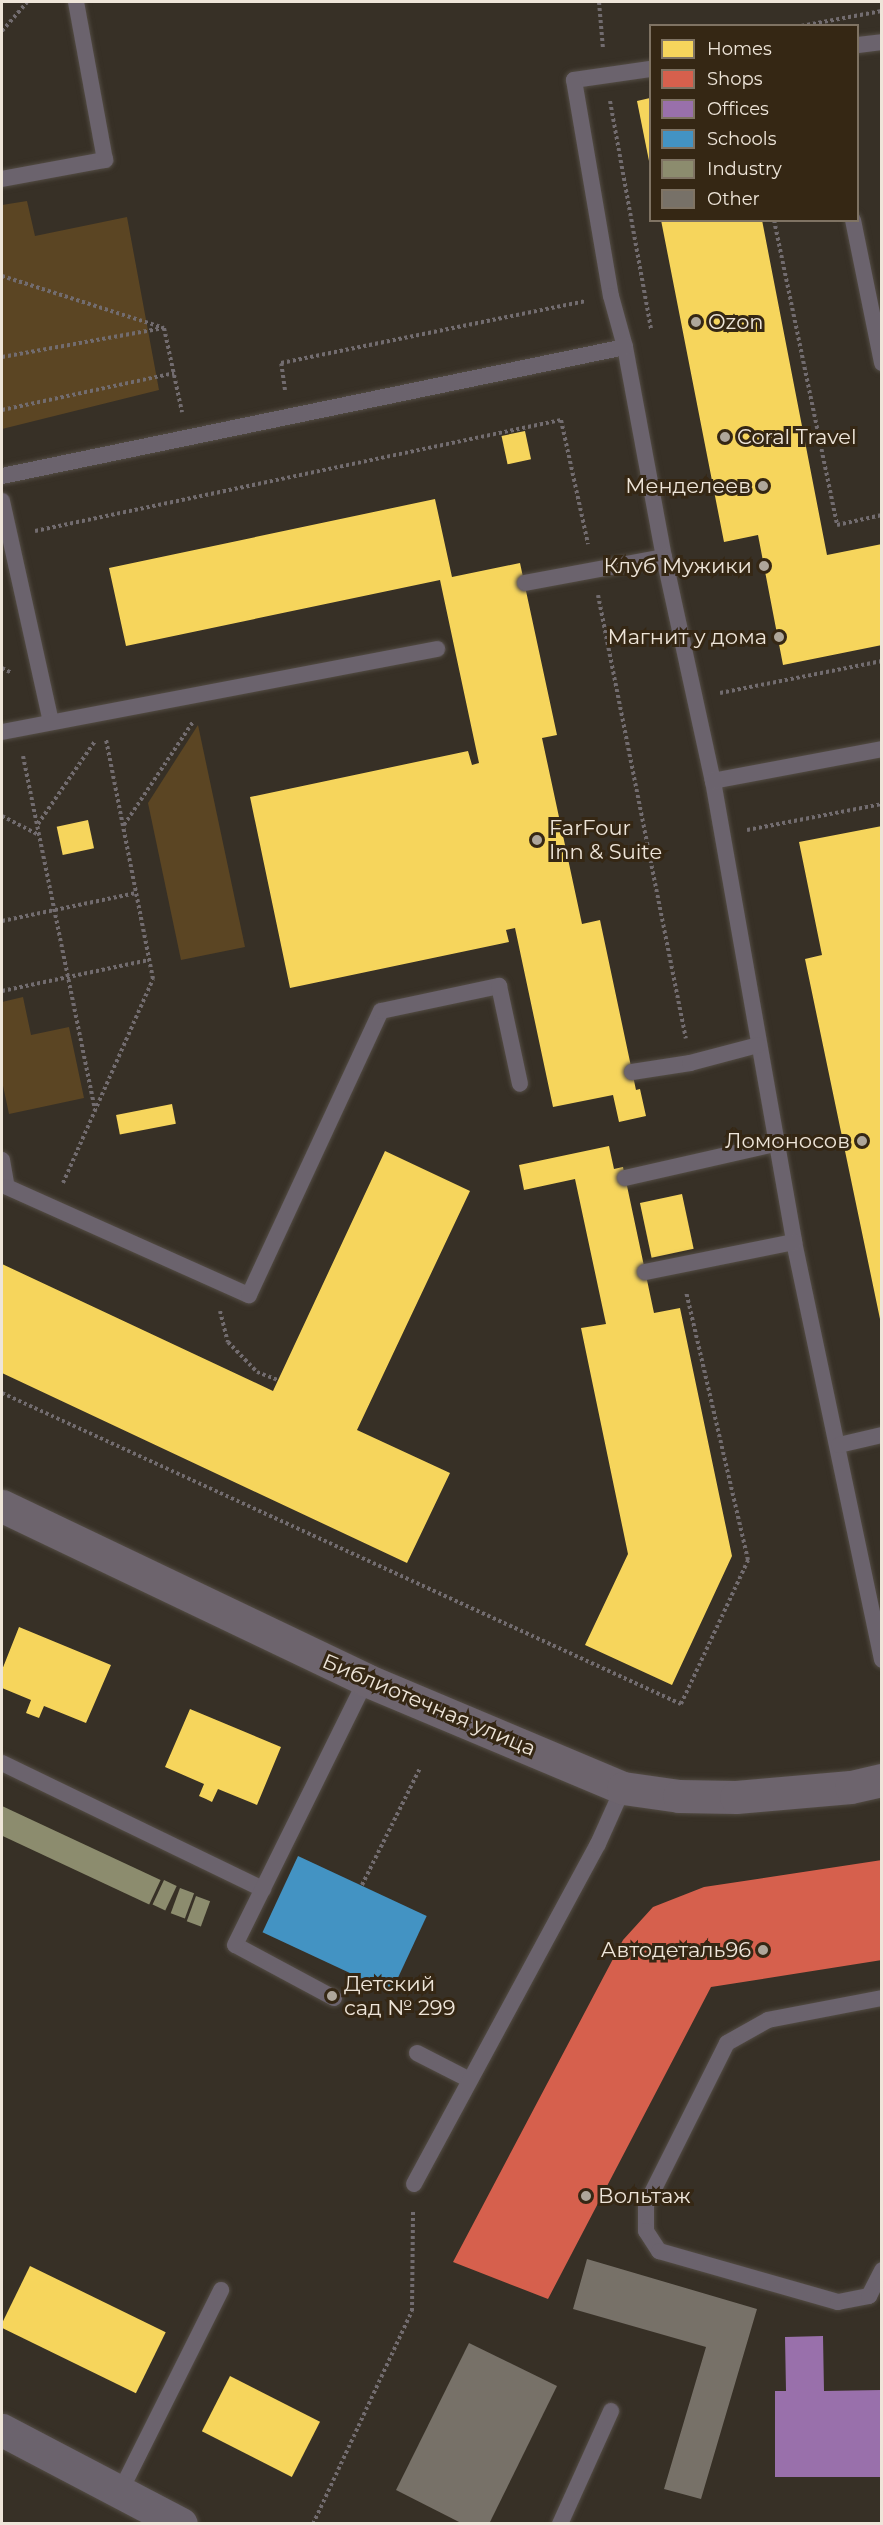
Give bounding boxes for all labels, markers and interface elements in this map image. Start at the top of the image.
legend [649,24,859,222]
text: Homes [707,38,772,60]
text: Shops [707,68,763,90]
text: Offices [707,98,769,120]
text: Schools [707,128,776,150]
text: Industry [707,158,782,180]
text: Other [707,188,760,210]
place label: Ozon [708,309,764,335]
marker: Ozon [689,315,703,329]
place label: Coral Travel [737,424,857,450]
marker: Coral Travel [718,430,732,444]
place label: Менделеев [625,473,751,499]
marker: Менделеев [756,479,770,493]
place label: Клуб Мужики [603,553,752,579]
marker: Клуб Мужики [757,559,771,573]
place label: Магнит у дома [607,624,767,650]
marker: Магнит у дома [772,630,786,644]
place label: FarFour Inn & Suite [549,815,662,865]
marker: FarFour Inn & Suite [530,833,544,847]
place label: Ломоносов [725,1128,850,1154]
marker: Ломоносов [855,1134,869,1148]
street label: Библиотечная улица [319,1649,539,1761]
place label: Автодеталь96 [601,1937,751,1963]
marker: Автодеталь96 [756,1943,770,1957]
place label: Детский сад № 299 [344,1971,455,2021]
marker: Детский сад № 299 [325,1989,339,2003]
place label: Вольтаж [598,2183,691,2209]
marker: Вольтаж [579,2189,593,2203]

